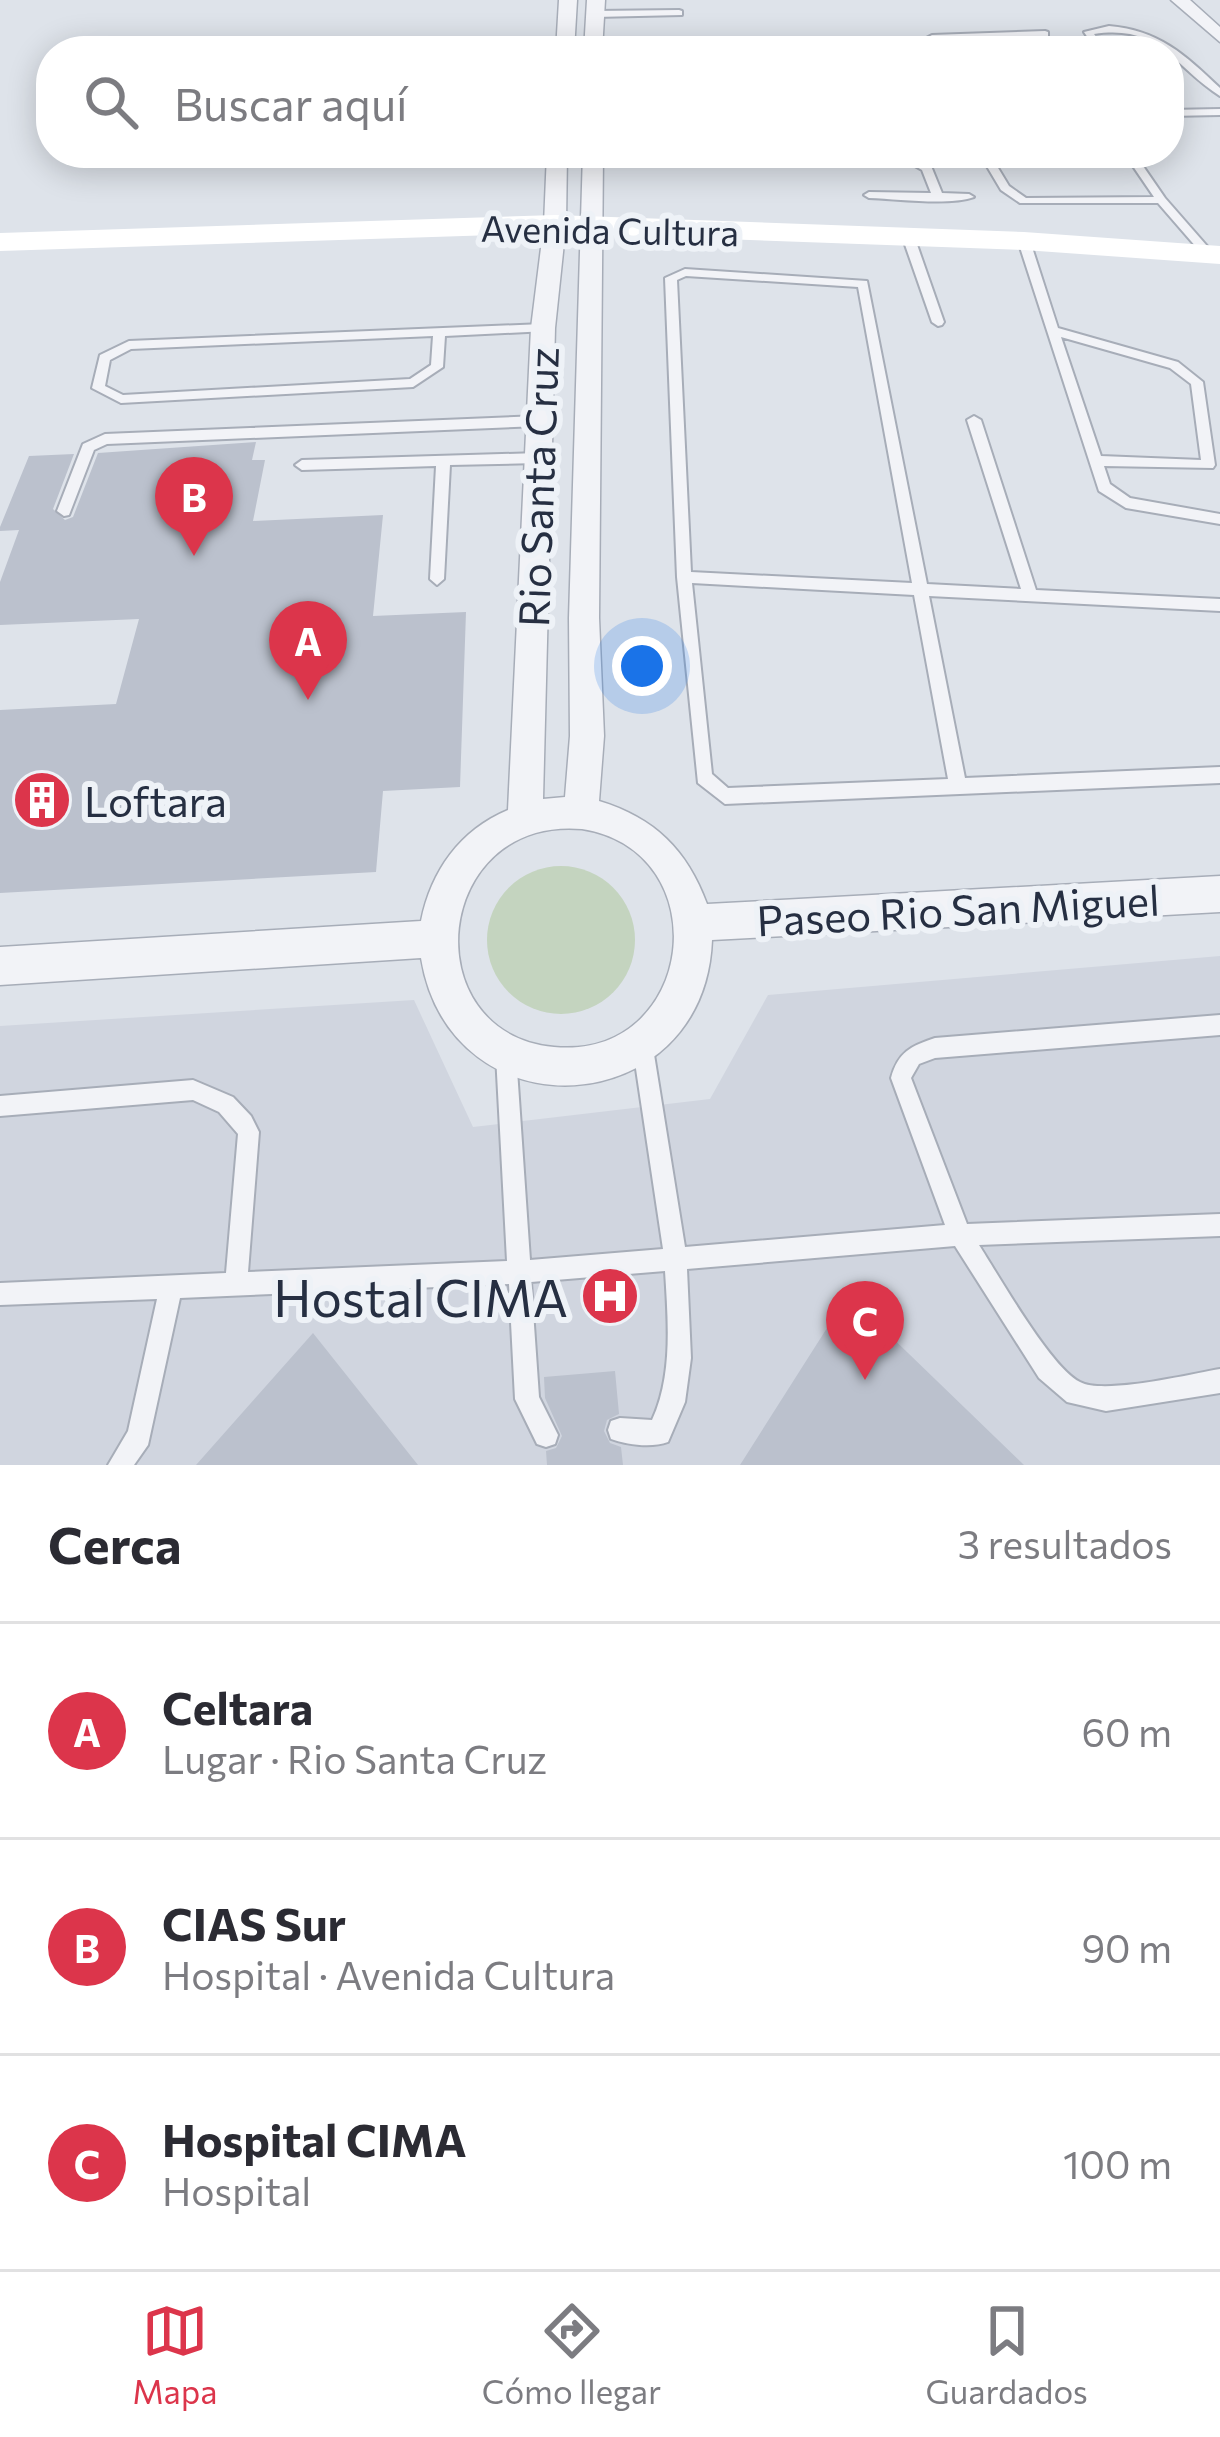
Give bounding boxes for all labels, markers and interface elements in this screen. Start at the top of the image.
search box [36,36,1184,168]
icon: search [78,69,144,135]
text: Buscar aquí [174,75,408,130]
street label: Avenida Cultura [480,205,740,253]
street label: Rio Santa Cruz [506,346,568,628]
pin: B [155,457,233,556]
pin: A [269,601,347,700]
your location [612,636,672,696]
building icon: Loftara [11,769,73,831]
place label: Loftara [84,774,227,826]
street label: Paseo Rio San Miguel [755,872,1161,946]
place label: Hostal CIMA [273,1265,568,1328]
hospital icon: Hostal CIMA [579,1265,641,1327]
pin: C [826,1281,904,1380]
text: Cerca [48,1512,182,1575]
text: 3 resultados [958,1519,1172,1567]
text: Celtara [162,1679,313,1734]
text: A [73,1707,101,1755]
text: 60 m [1081,1707,1172,1755]
text: Lugar · Rio Santa Cruz [162,1734,547,1782]
text: CIAS Sur [162,1895,346,1950]
text: B [74,1923,100,1971]
text: 90 m [1081,1923,1172,1971]
text: Hospital · Avenida Cultura [162,1950,615,1998]
text: Hospital CIMA [162,2111,467,2166]
text: C [74,2139,100,2187]
text: 100 m [1063,2139,1172,2187]
text: Hospital [162,2166,311,2214]
tab: Mapa [132,2298,217,2411]
tab: Cómo llegar [482,2298,661,2411]
tab: Guardados [926,2298,1088,2411]

